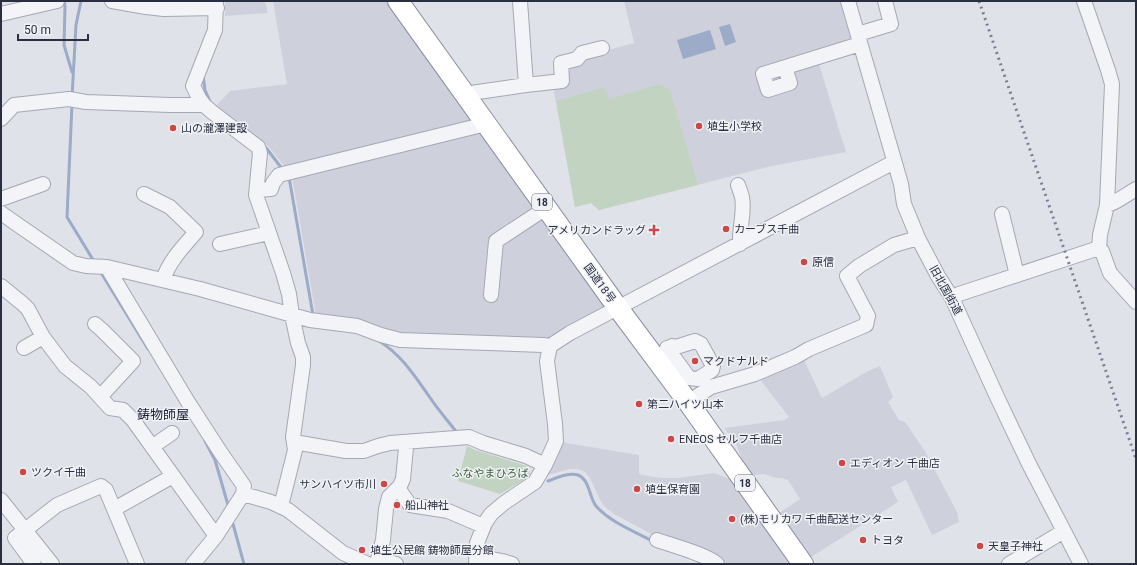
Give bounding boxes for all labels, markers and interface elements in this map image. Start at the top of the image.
scale bar [18,16,88,42]
text: 50 m [24,23,51,37]
place label: 埴生小学校 [707,120,762,133]
marker: 埴生小学校 [694,121,704,131]
place label: 山の瀧澤建設 [181,122,247,135]
marker: 山の瀧澤建設 [168,123,178,133]
road number: 18 [532,194,552,210]
place label: カーブス千曲 [734,223,799,236]
place label: アメリカンドラッグ [548,224,646,237]
marker: カーブス千曲 [721,224,731,234]
marker: アメリカンドラッグ [649,225,659,235]
place label: 原信 [812,256,834,269]
marker: 原信 [799,257,809,267]
street label: 国道18号 [581,261,618,305]
street label: 旧北国街道 [927,263,965,317]
place label: マクドナルド [703,355,769,368]
marker: マクドナルド [690,356,700,366]
place label: 第二ハイツ山本 [647,398,724,411]
marker: 第二ハイツ山本 [634,399,644,409]
district label: 鋳物師屋 [137,407,189,422]
place label: ENEOS セルフ千曲店 [679,433,782,446]
marker: ENEOS セルフ千曲店 [666,434,676,444]
place label: エディオン 千曲店 [850,457,940,470]
marker: エディオン 千曲店 [837,458,847,468]
place label: ツクイ千曲 [31,466,86,479]
marker: ツクイ千曲 [18,467,28,477]
park label: ふなやまひろば [452,467,529,480]
road number: 18 [735,475,755,491]
place label: サンハイツ市川 [299,478,376,491]
marker: サンハイツ市川 [379,479,389,489]
place label: 埴生保育園 [645,483,700,496]
marker: 埴生保育園 [632,484,642,494]
place label: 船山神社 [405,499,449,512]
marker: 船山神社 [392,500,402,510]
place label: (株)モリカワ 千曲配送センター [740,513,893,526]
marker: (株)モリカワ 千曲配送センター [727,514,737,524]
place label: トヨタ [871,534,904,547]
marker: トヨタ [858,535,868,545]
place label: 天皇子神社 [988,540,1043,553]
marker: 天皇子神社 [975,541,985,551]
place label: 埴生公民館 鋳物師屋分館 [370,544,494,557]
marker: 埴生公民館 鋳物師屋分館 [357,545,367,555]

